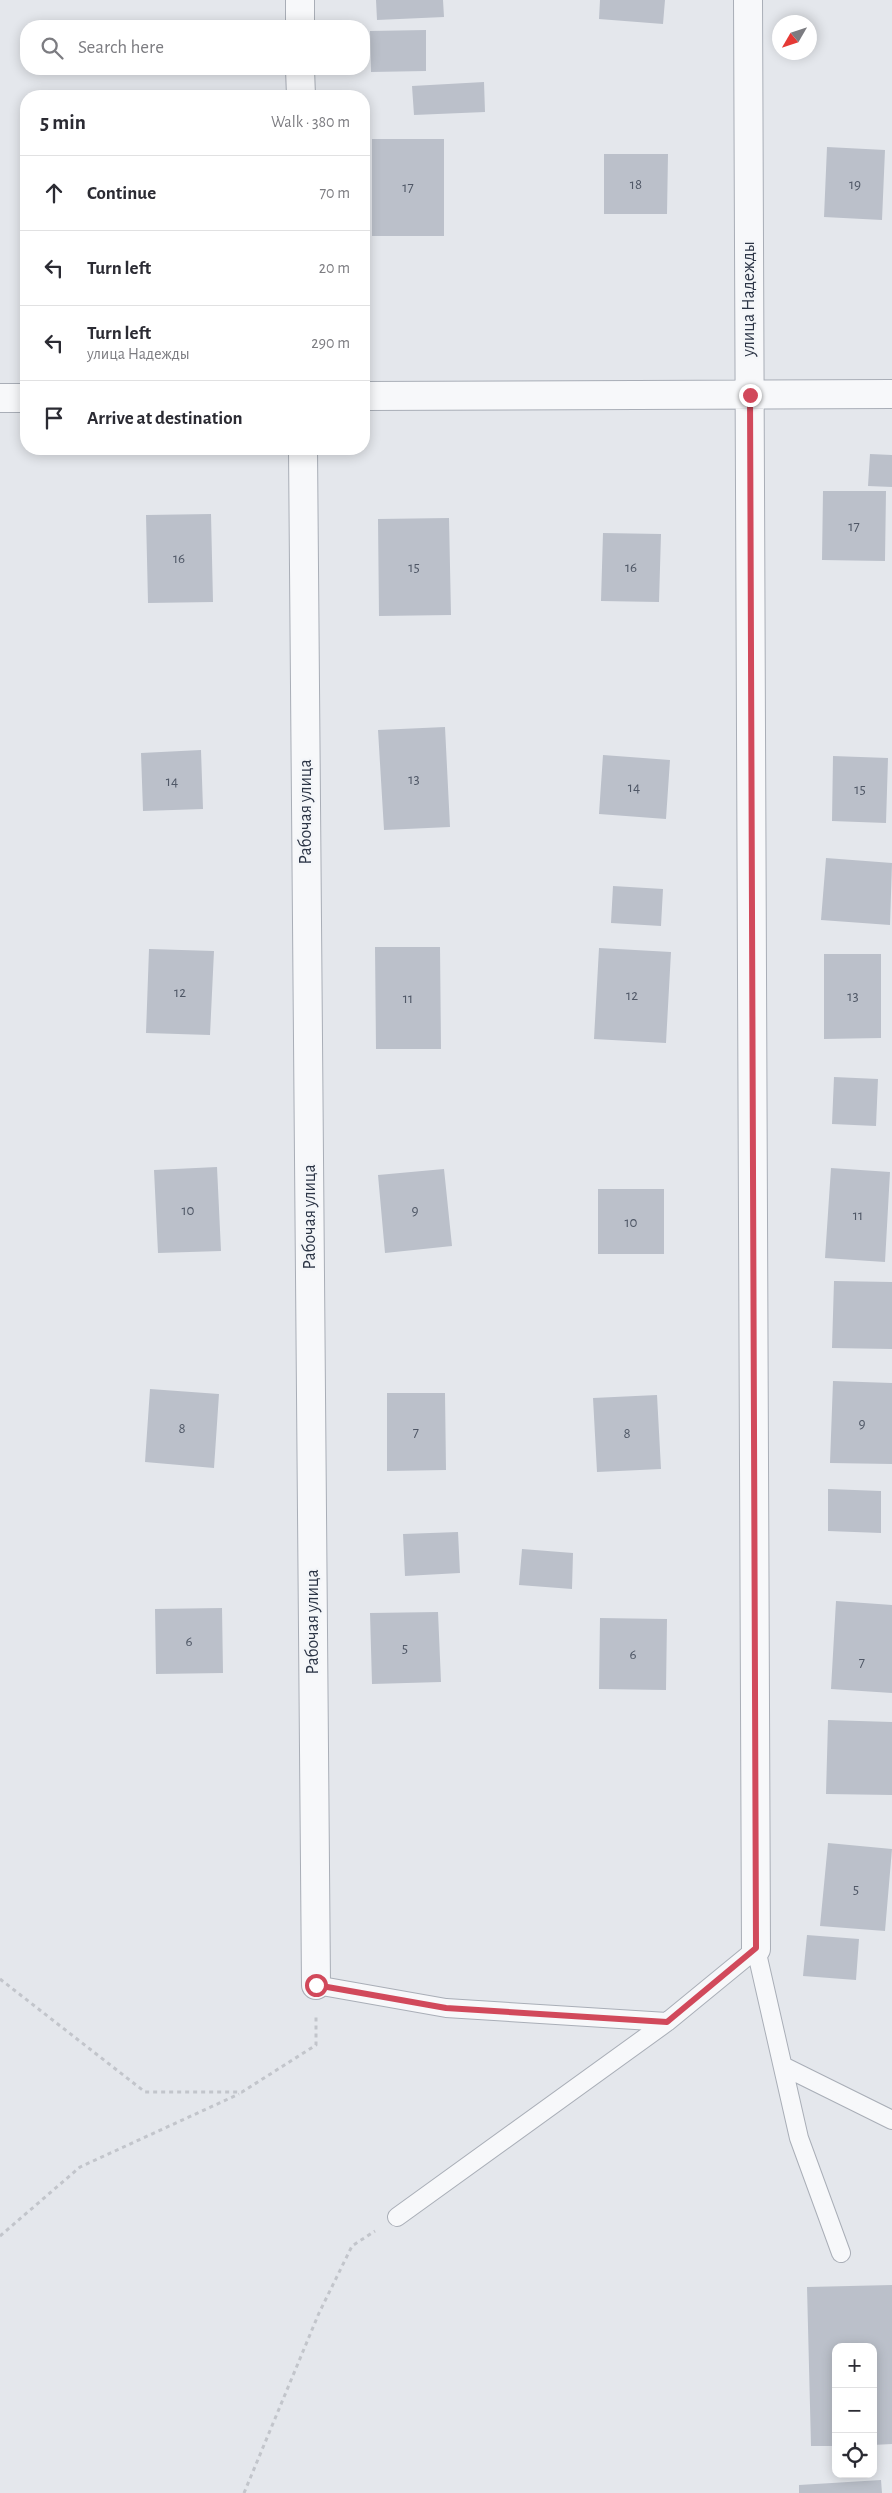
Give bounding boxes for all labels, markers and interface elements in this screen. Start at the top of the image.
north arrow [772,15,817,60]
search box [20,20,370,75]
icon: search [38,34,66,62]
text: Search here [78,38,164,57]
text: 5 min [40,112,86,133]
text: Walk · 380 m [271,114,350,130]
house number: 18 [630,177,642,192]
house number: 19 [849,177,861,192]
icon: ahead [40,179,68,207]
house number: 17 [402,180,414,195]
text: Continue [87,184,156,203]
text: 70 m [319,185,350,201]
street label: улица Надежды [740,241,758,358]
icon: left [40,254,68,282]
text: Turn left [87,259,151,278]
text: 20 m [319,260,350,276]
text: Turn left [87,324,151,343]
icon: left [40,329,68,357]
text: 290 m [311,335,350,351]
text: улица Надежды [87,346,190,362]
route end [739,384,762,407]
icon: arrive [40,404,68,432]
text: Arrive at destination [87,409,243,428]
house number: 17 [848,519,860,534]
house number: 16 [173,551,185,566]
house number: 15 [408,560,420,575]
house number: 16 [625,560,637,575]
street label: Рабочая улица [296,759,315,865]
house number: 13 [408,772,420,787]
house number: 14 [166,774,178,789]
house number: 14 [628,780,640,795]
house number: 15 [854,782,866,797]
house number: 12 [174,985,186,1000]
house number: 12 [626,988,638,1003]
house number: 13 [847,989,859,1004]
house number: 11 [403,991,413,1006]
street label: Рабочая улица [300,1164,319,1270]
house number: 10 [181,1203,195,1218]
house number: 9 [411,1203,419,1218]
house number: 11 [853,1208,863,1223]
house number: 10 [624,1215,638,1230]
house number: 9 [858,1416,866,1431]
house number: 8 [178,1421,186,1436]
house number: 7 [413,1425,419,1440]
house number: 8 [623,1426,631,1441]
street label: Рабочая улица [303,1569,322,1675]
house number: 6 [185,1634,193,1649]
house number: 5 [402,1641,408,1656]
house number: 6 [629,1647,637,1662]
house number: 7 [859,1655,865,1670]
house number: 5 [853,1882,859,1897]
route start [305,1974,328,1997]
map controls [832,2343,877,2478]
button: + [832,2343,877,2388]
button: − [832,2388,877,2433]
button: locate [832,2433,877,2478]

